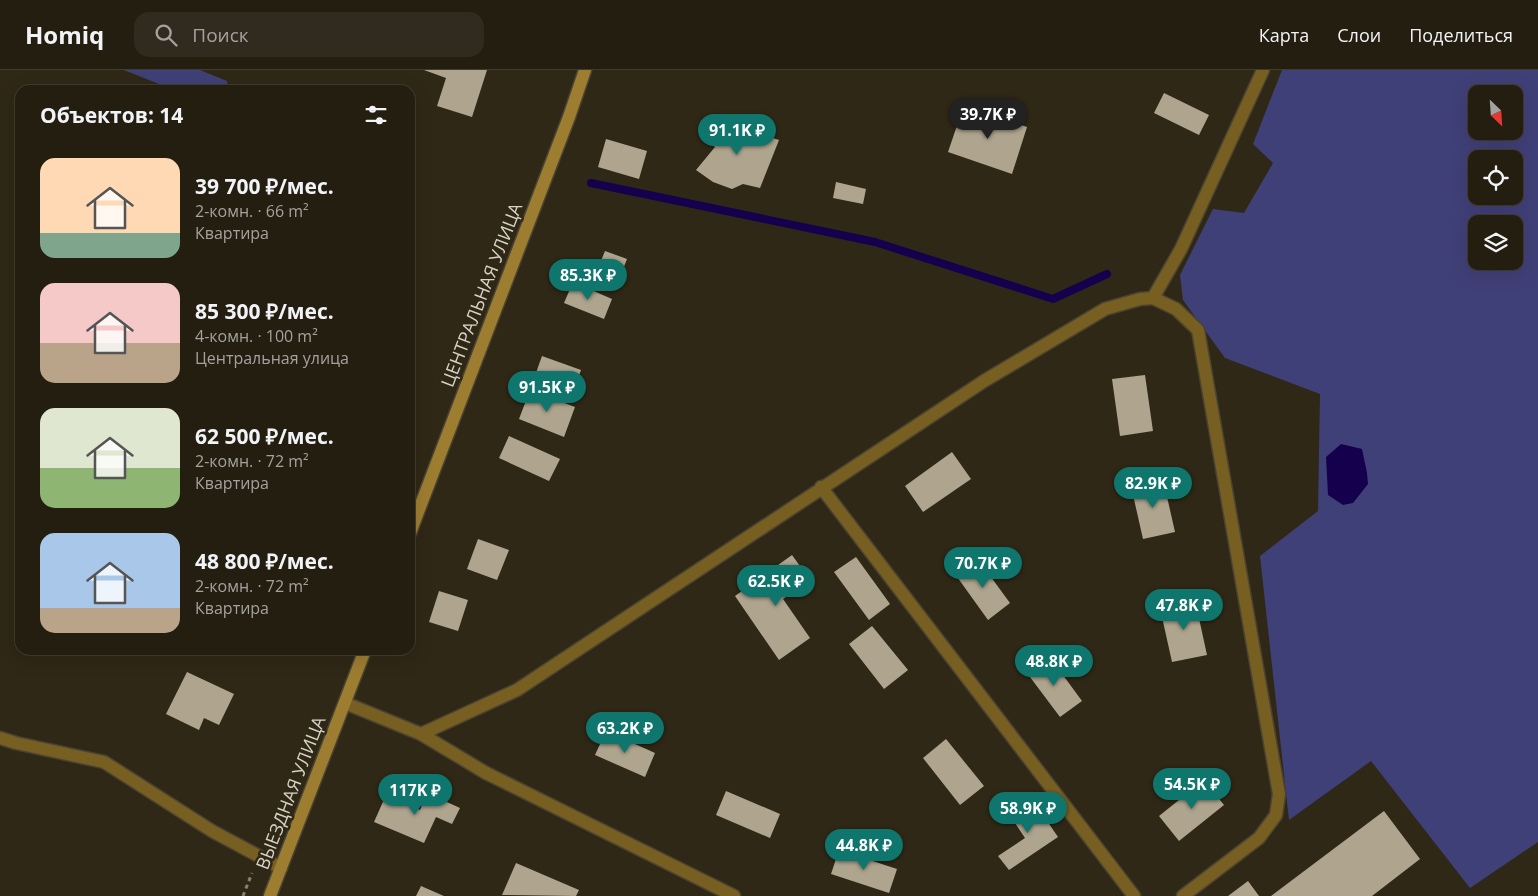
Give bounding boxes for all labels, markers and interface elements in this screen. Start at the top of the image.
search box [134,12,484,57]
text: Homiq [25,18,104,51]
icon: search [152,21,180,49]
text: Поиск [192,22,249,48]
text: Карта [1259,23,1309,47]
text: Слои [1337,23,1381,47]
text: Поделиться [1409,23,1513,47]
north arrow [1468,85,1522,140]
map controls [1468,85,1523,270]
pin: 39.7K ₽ [942,98,1034,140]
text: Объектов: 14 [40,101,183,129]
icon: filters [362,101,390,129]
text: 39.7K ₽ [960,103,1016,125]
pin: 91.1K ₽ [691,114,783,156]
text: 91.1K ₽ [709,119,765,141]
button: locate [1468,150,1523,205]
text: 39 700 ₽/мес. [195,172,334,200]
icon: home [80,178,140,238]
street label: ЦЕНТРАЛЬНАЯ УЛИЦА [435,198,528,390]
text: 2-комн. · 66 m² [195,200,309,222]
button: layers [1468,215,1523,270]
text: Квартира [195,222,269,244]
pin: 85.3K ₽ [542,258,634,301]
text: 85.3K ₽ [560,264,616,286]
text: 85 300 ₽/мес. [195,297,334,325]
icon: home [80,303,140,363]
text: 4-комн. · 100 m² [195,325,318,347]
text: Центральная улица [195,347,349,369]
pin: 91.5K ₽ [501,370,593,413]
text: 91.5K ₽ [519,376,575,398]
text: 62 500 ₽/мес. [195,422,334,450]
icon: home [80,428,140,488]
text: 2-комн. · 72 m² [195,450,309,472]
pin: 82.9K ₽ [1107,466,1199,509]
text: Квартира [195,472,269,494]
text: 82.9K ₽ [1125,472,1181,494]
pin: 70.7K ₽ [937,546,1029,589]
text: 48 800 ₽/мес. [195,547,334,575]
text: 70.7K ₽ [955,552,1011,574]
icon: home [80,553,140,613]
pin: 62.5K ₽ [730,564,822,607]
text: 62.5K ₽ [748,570,804,592]
text: 2-комн. · 72 m² [195,575,309,597]
pin: 47.8K ₽ [1138,588,1230,631]
text: 47.8K ₽ [1156,594,1212,616]
text: Квартира [195,597,269,619]
pin: 48.8K ₽ [1008,644,1100,687]
text: 48.8K ₽ [1026,650,1082,672]
street label: ВЫЕЗДНАЯ УЛИЦА [250,712,331,873]
pin: 63.2K ₽ [579,712,671,754]
text: 63.2K ₽ [597,717,653,739]
pin: 54.5K ₽ [1146,768,1238,810]
text: 54.5K ₽ [1164,773,1220,795]
pin: 117K ₽ [374,774,456,816]
text: 117K ₽ [389,779,441,801]
pin: 58.9K ₽ [982,792,1074,834]
text: 58.9K ₽ [1000,797,1056,819]
pin: 44.8K ₽ [818,828,910,871]
text: 44.8K ₽ [836,834,892,856]

